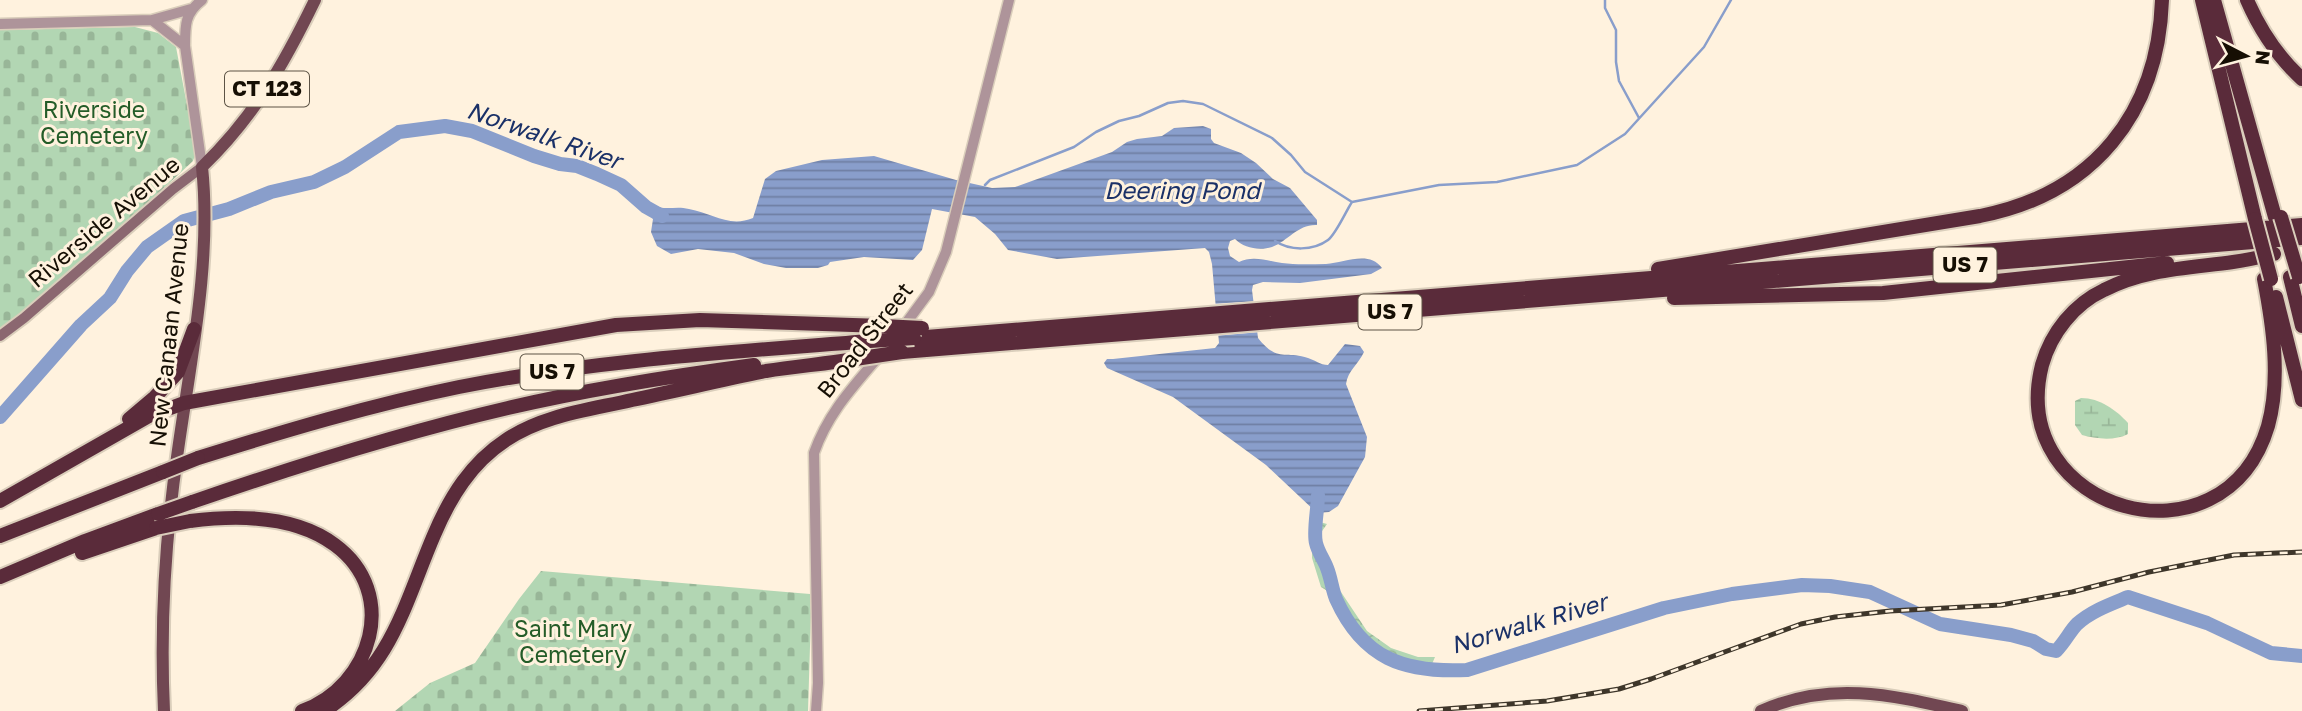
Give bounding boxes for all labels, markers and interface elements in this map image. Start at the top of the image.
north arrow [2211,21,2281,91]
text: N [2251,49,2276,66]
road number: CT 123 [225,72,309,106]
park label: Riverside Cemetery [40,95,148,149]
water label: Norwalk River [464,95,629,176]
street label: Riverside Avenue [22,150,185,293]
water label: Deering Pond [1104,175,1263,205]
street label: New Canaan Avenue [142,222,194,448]
road number: US 7 [1934,247,1996,282]
street label: Broad Street [810,276,918,403]
road number: US 7 [1358,294,1422,330]
road number: US 7 [520,354,584,390]
water label: Norwalk River [1447,585,1614,659]
park label: Saint Mary Cemetery [514,614,632,668]

